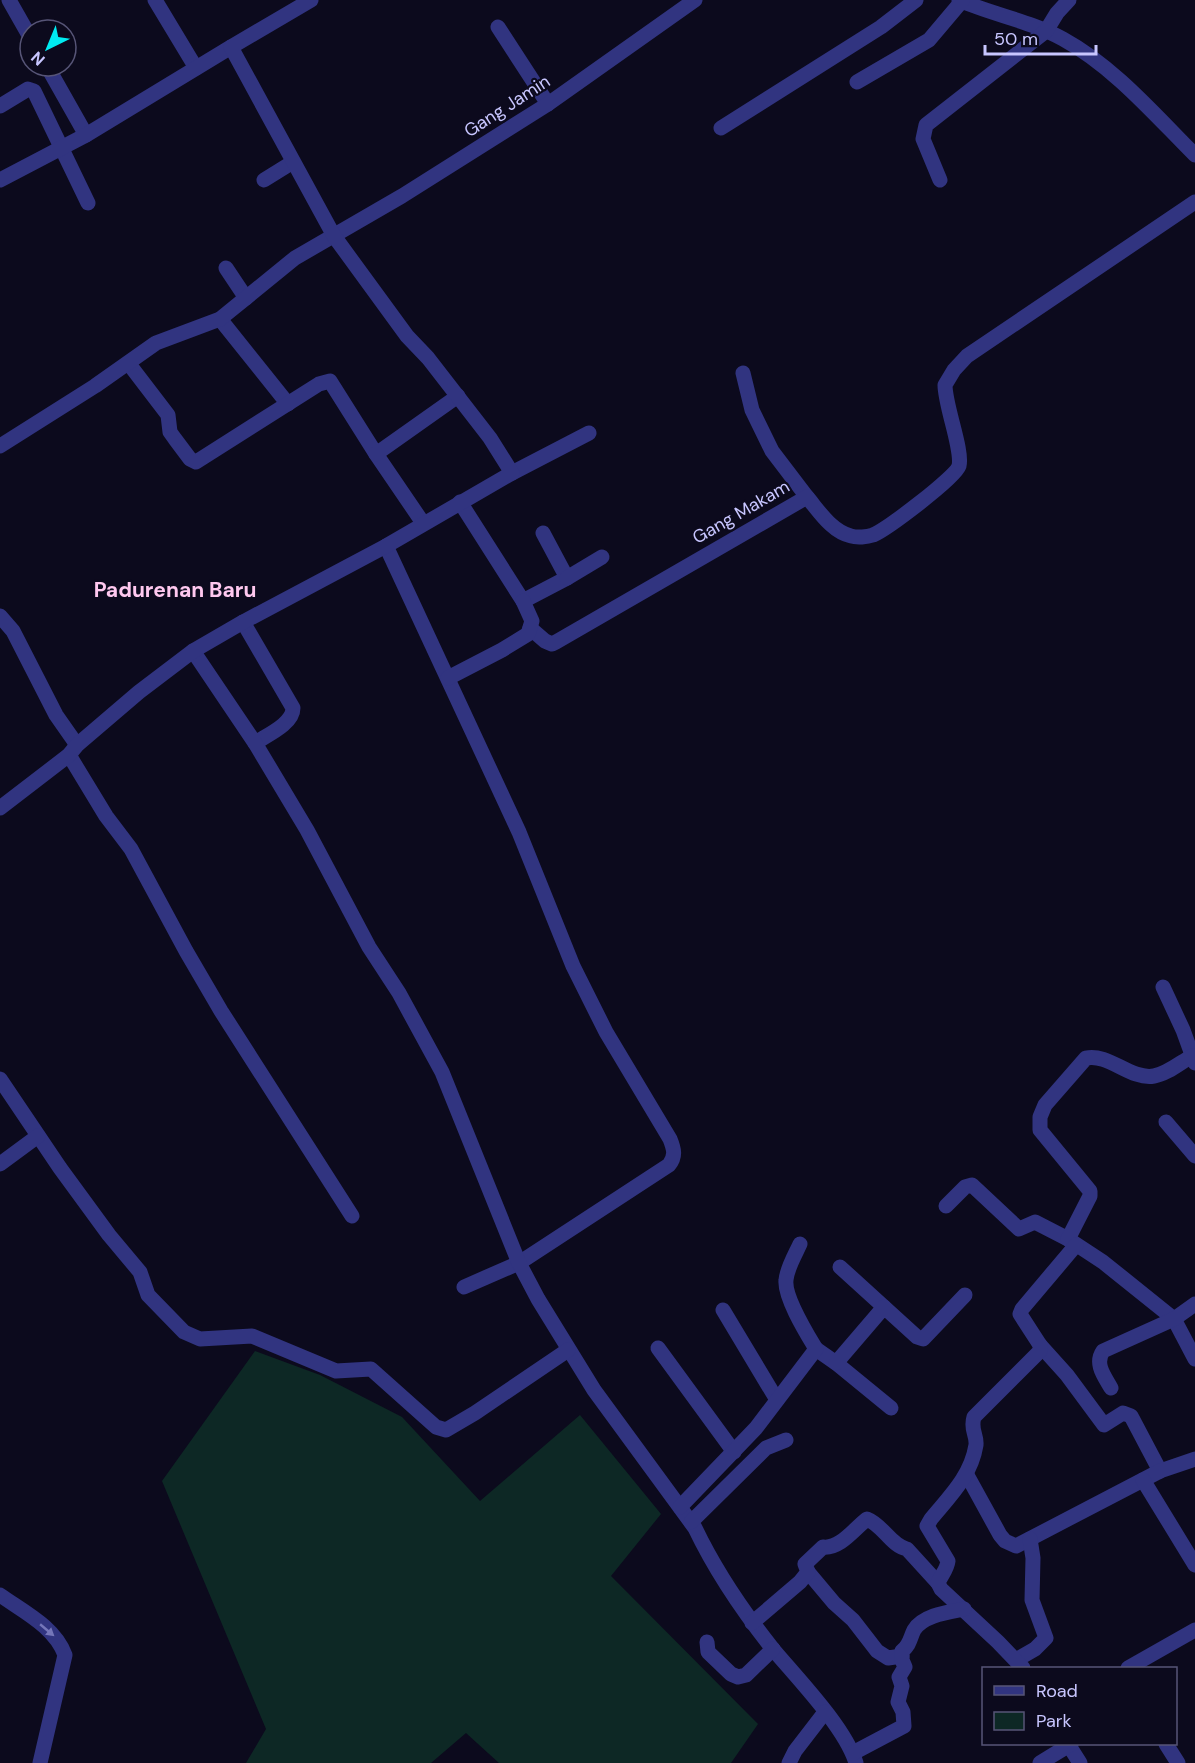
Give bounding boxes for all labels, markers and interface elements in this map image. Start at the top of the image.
north arrow [18,18,78,78]
scale bar [985,18,1096,56]
text: 50 m [994,27,1038,51]
text: N [27,47,50,70]
street label: Gang Jamin [459,69,555,143]
street label: Gang Makam [688,475,794,549]
district label: Padurenan Baru [94,576,256,604]
one-way arrow [39,1623,54,1636]
legend [982,1667,1177,1745]
text: Road [1036,1679,1078,1703]
text: Park [1036,1709,1072,1733]

